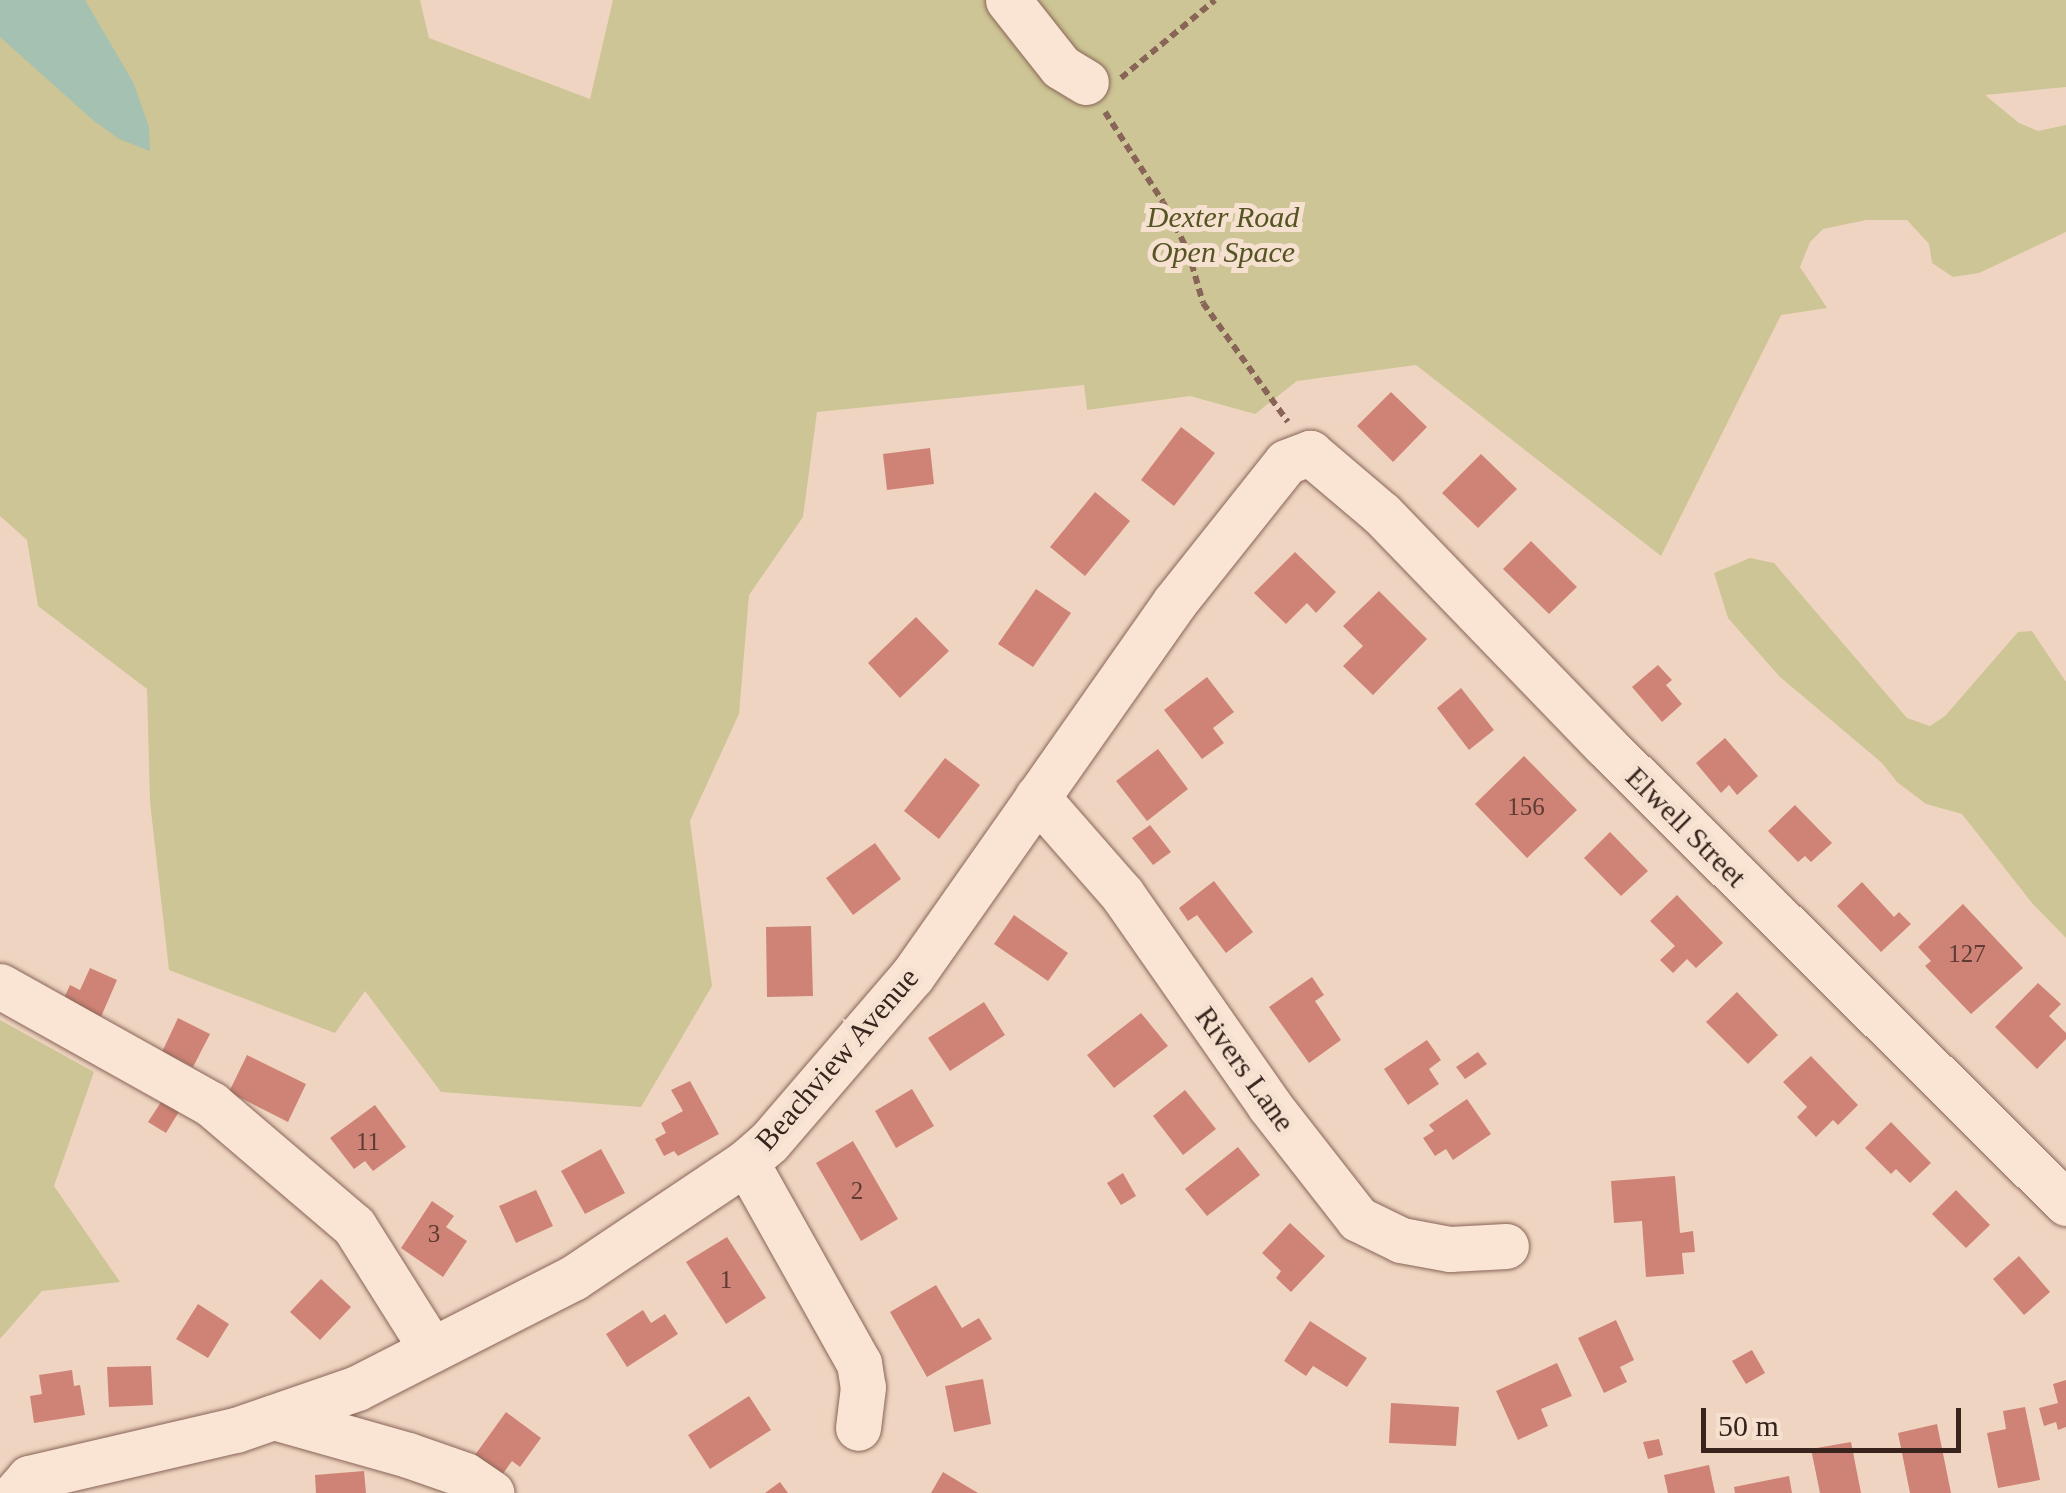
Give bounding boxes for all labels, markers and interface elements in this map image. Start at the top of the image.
park label: Dexter Road Open Space [1147,199,1299,270]
street label: Elwell Street [1618,759,1754,895]
house number: 156 [1507,792,1545,822]
house number: 127 [1948,939,1986,969]
street label: Beachview Avenue [747,960,927,1158]
street label: Rivers Lane [1188,999,1302,1139]
house number: 11 [356,1127,380,1157]
house number: 2 [851,1176,863,1206]
house number: 3 [428,1219,440,1249]
house number: 1 [720,1265,732,1295]
scale bar [1706,1388,1966,1450]
text: 50 m [1718,1409,1779,1442]

